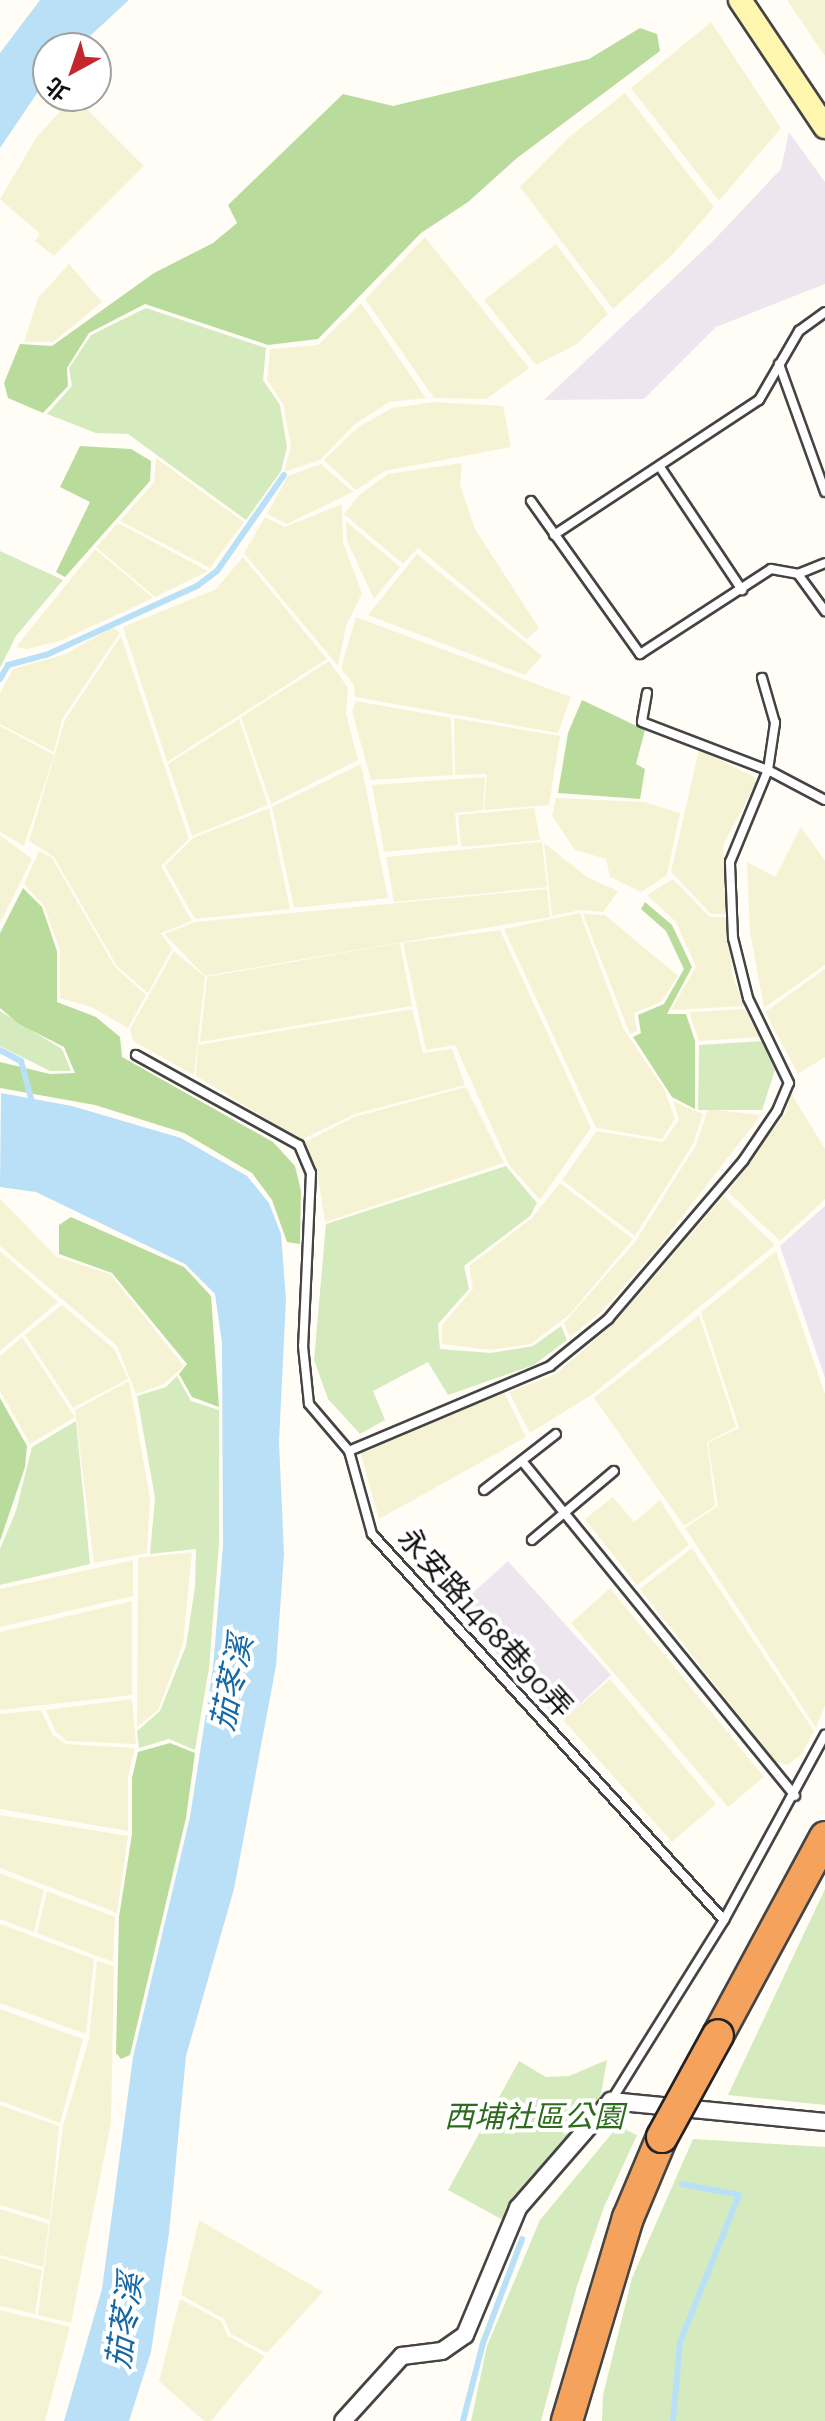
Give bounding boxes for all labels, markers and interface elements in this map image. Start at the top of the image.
north arrow [32,32,112,112]
text: 北 [40,72,75,107]
street label: 永安路1468巷90弄 [390,1521,580,1725]
water label: 茄苳溪 [203,1632,261,1734]
park label: 西埔社區公園 [444,2099,624,2135]
water label: 茄苳溪 [99,2271,151,2371]

